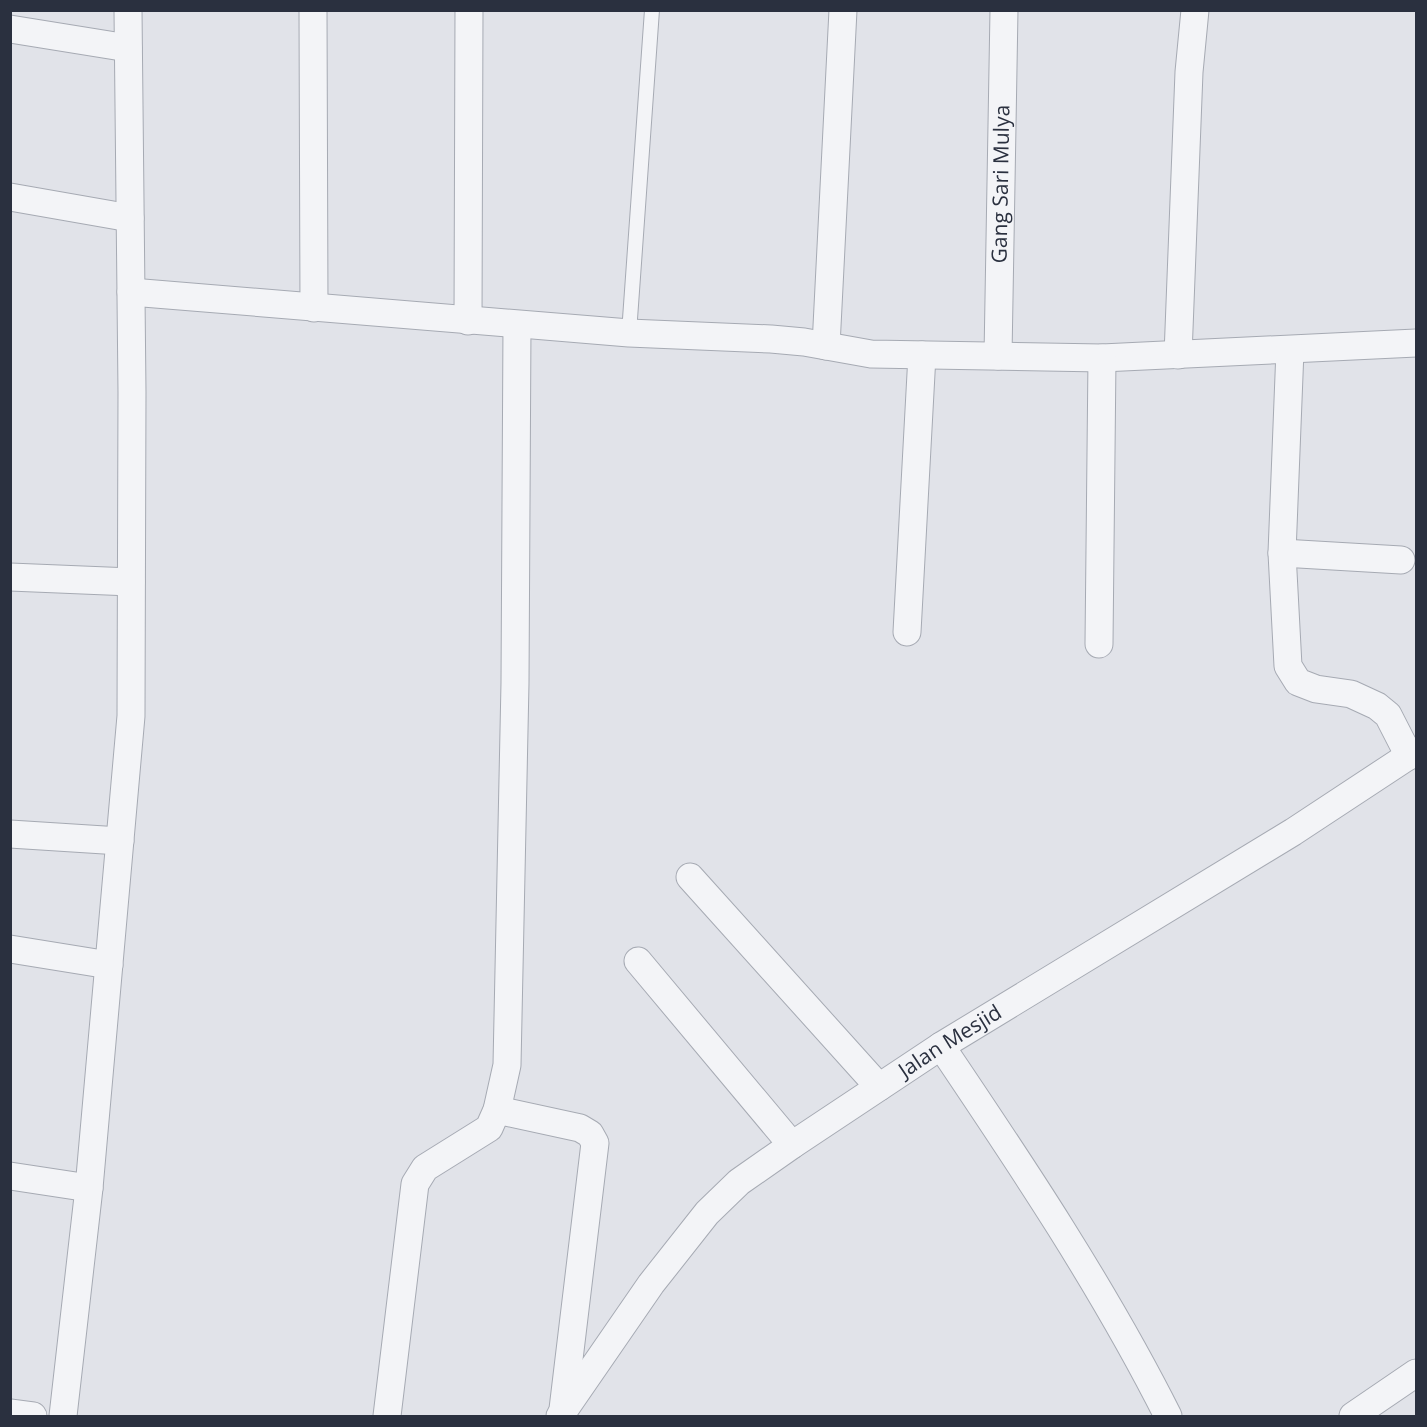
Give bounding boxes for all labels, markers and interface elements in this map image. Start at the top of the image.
street label: Gang Sari Mulya [985,104,1015,264]
street label: Jalan Mesjid [891,998,1006,1085]

